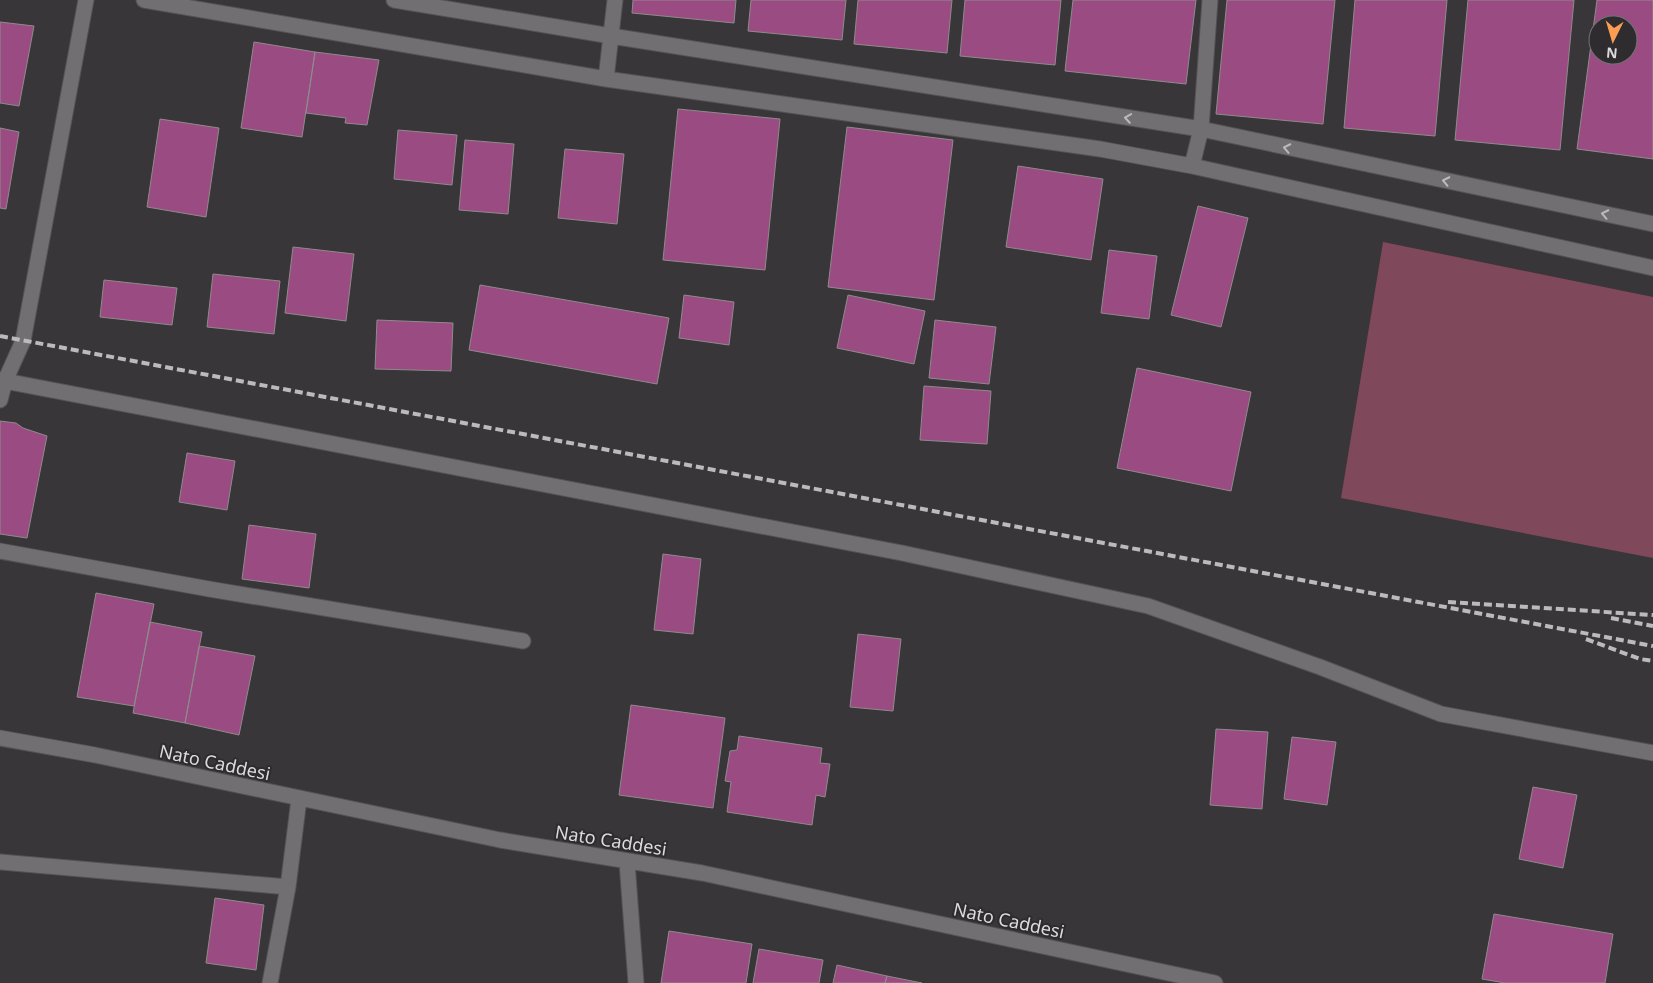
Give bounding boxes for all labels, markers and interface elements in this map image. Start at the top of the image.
north arrow [1588,15,1638,65]
text: N [1605,43,1618,63]
one-way arrow [1123,113,1132,123]
one-way arrow [1283,143,1292,153]
one-way arrow [1442,176,1451,187]
one-way arrow [1601,209,1610,220]
street label: Nato Caddesi [157,739,273,785]
street label: Nato Caddesi [553,819,669,861]
street label: Nato Caddesi [951,897,1067,943]

